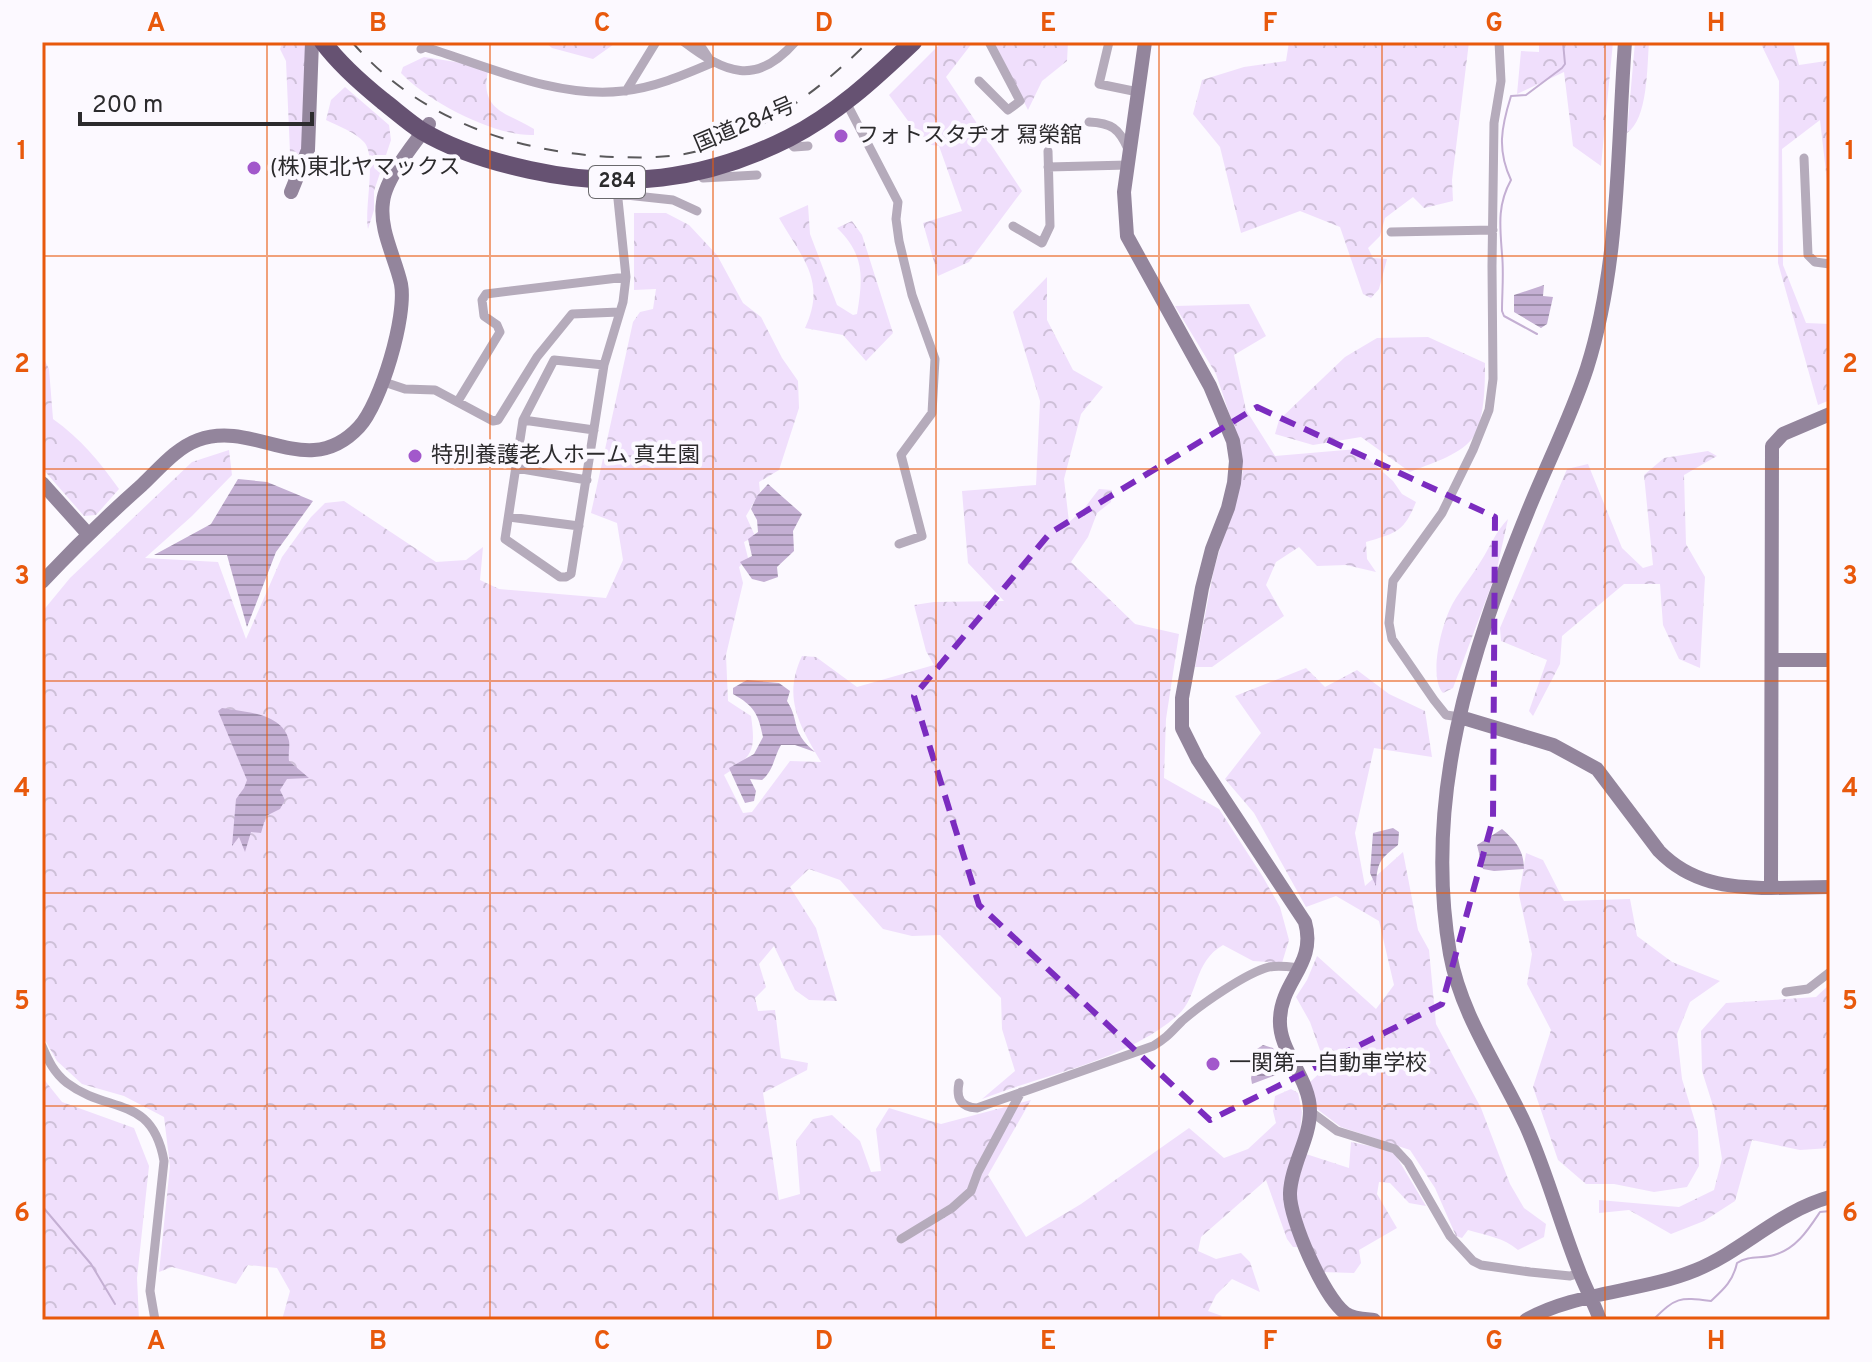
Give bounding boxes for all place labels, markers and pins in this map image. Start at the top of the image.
place label: フォトスタヂオ 冩榮舘 [857,123,1082,150]
marker: フォトスタヂオ 冩榮舘 [832,127,850,145]
place label: (株)東北ヤマックス [270,155,460,182]
marker: (株)東北ヤマックス [245,159,263,177]
place label: 特別養護老人ホーム 真生園 [431,443,700,470]
marker: 特別養護老人ホーム 真生園 [406,447,424,465]
place label: 一関第一自動車学校 [1229,1051,1427,1078]
marker: 一関第一自動車学校 [1204,1055,1222,1073]

